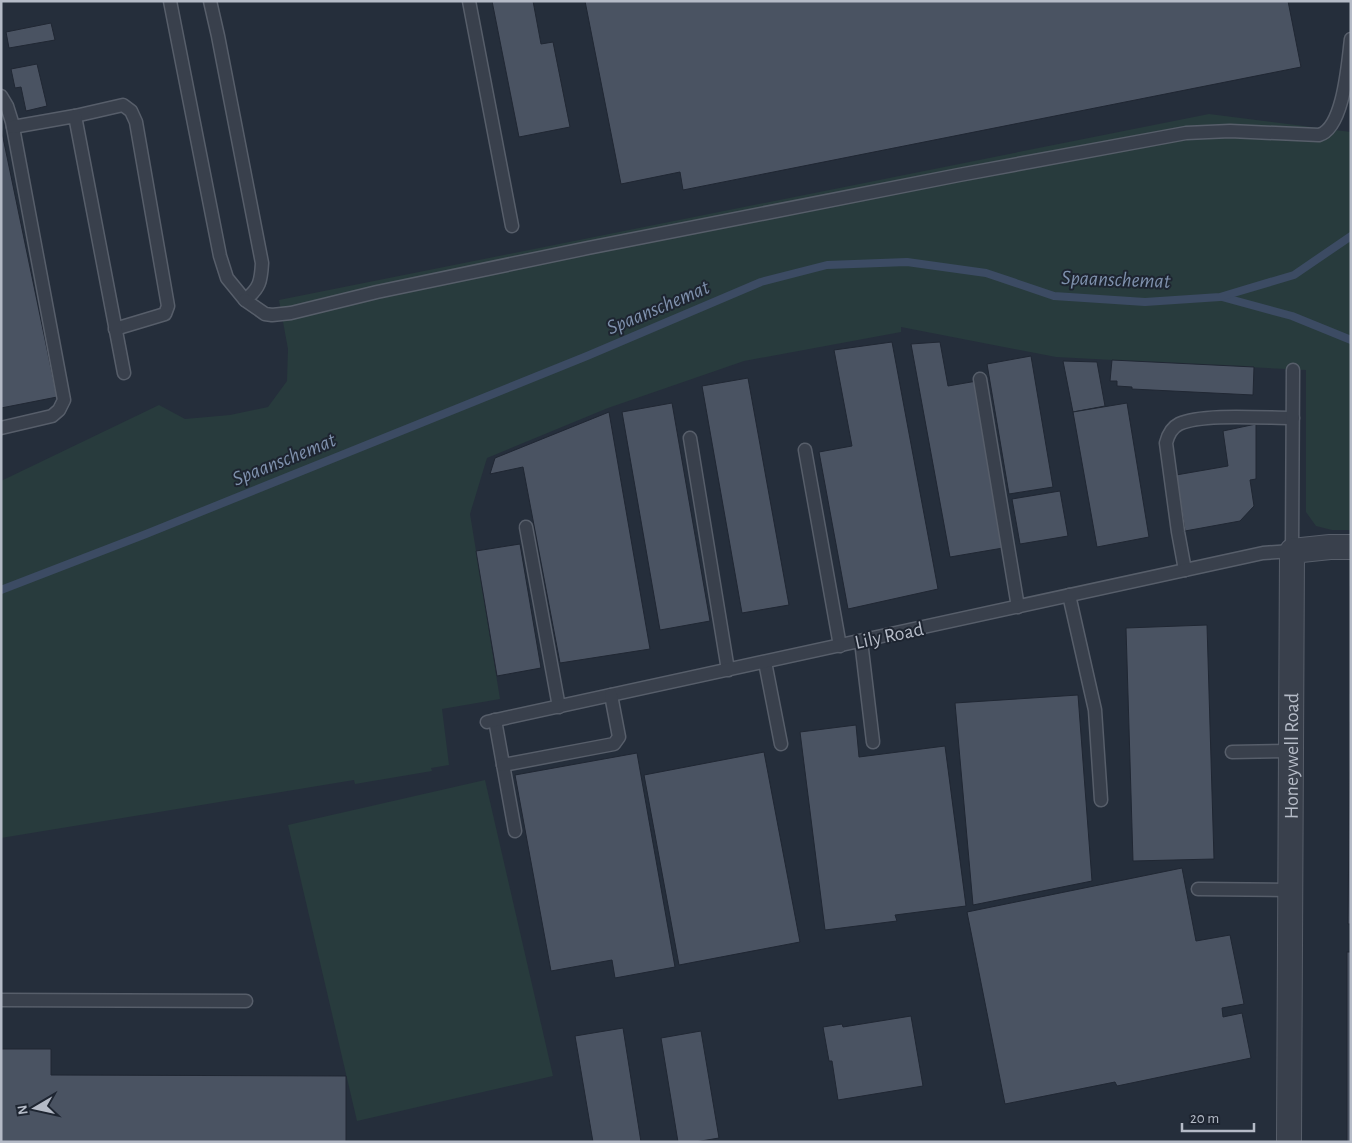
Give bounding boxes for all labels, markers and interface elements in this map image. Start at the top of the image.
water label: Spaanschemat [1061,267,1171,293]
water label: Spaanschemat [604,276,713,339]
water label: Spaanschemat [229,429,339,491]
street label: Lily Road [853,619,925,653]
street label: Honeywell Road [1282,693,1302,819]
north arrow [10,1083,60,1133]
scale bar [1182,1100,1254,1132]
text: N [15,1104,31,1116]
text: 20 m [1190,1111,1219,1126]

